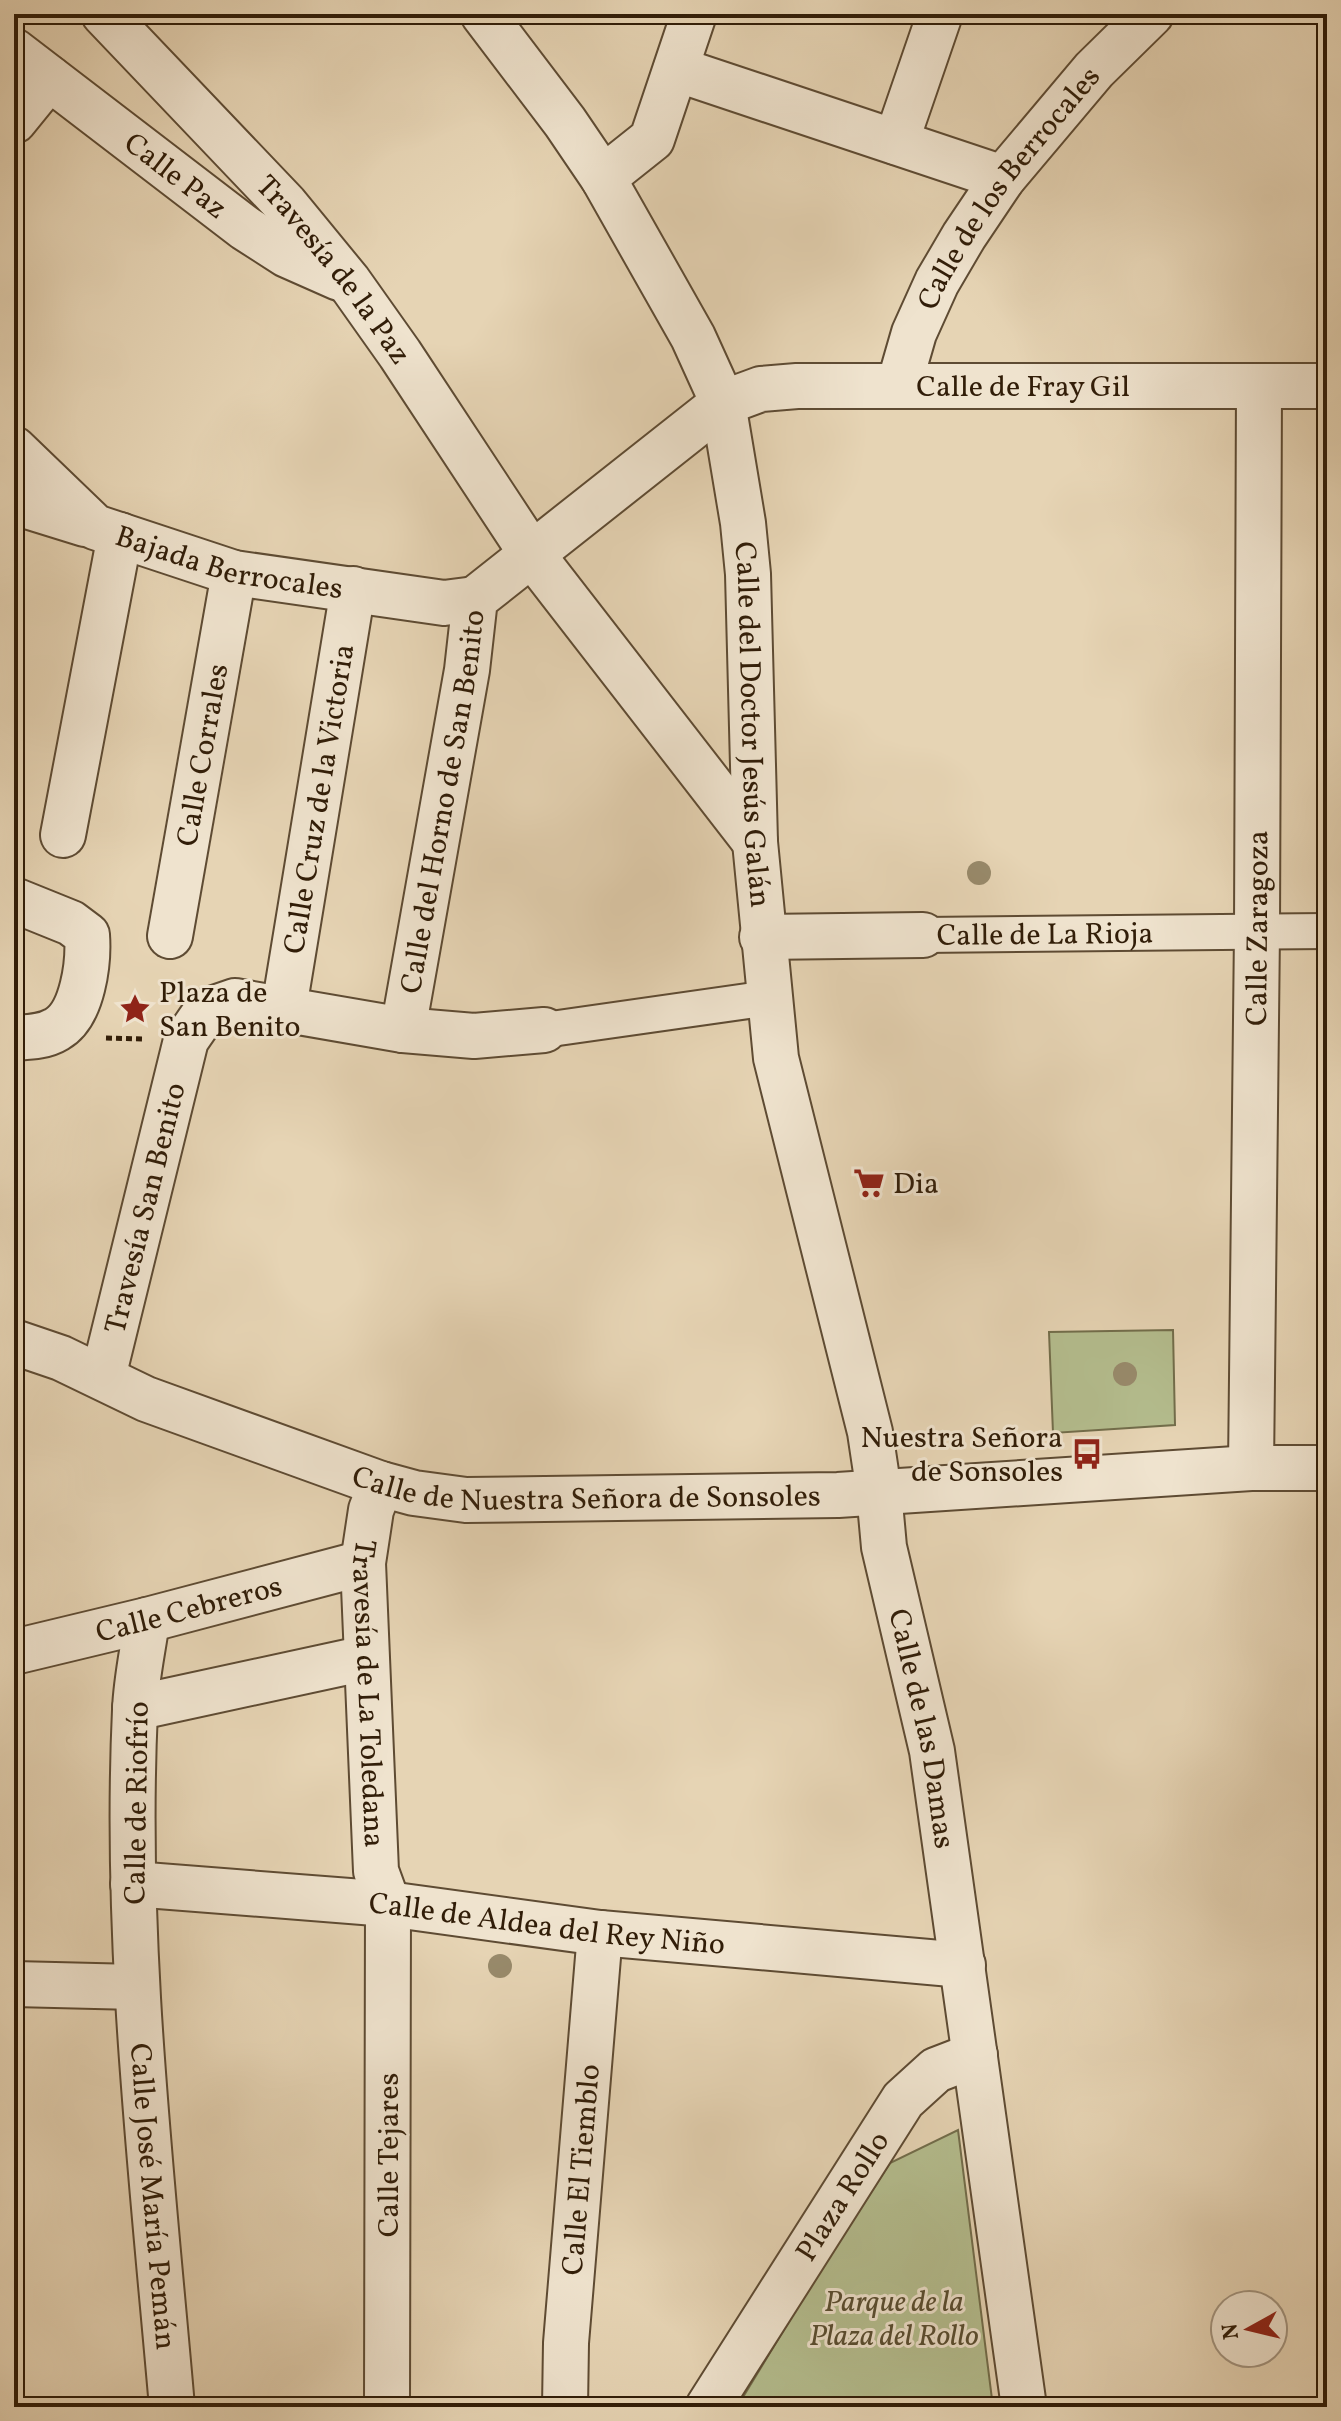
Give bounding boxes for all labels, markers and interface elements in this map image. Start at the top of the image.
street label: Calle de los Berrocales [908,58,1111,317]
street label: Calle Paz [114,123,235,230]
street label: Travesía de la Paz [245,167,420,373]
street label: Calle de Fray Gil [916,367,1130,409]
street label: Bajada Berrocales [109,516,345,611]
street label: Calle del Doctor Jesús Galán [722,540,780,910]
street label: Calle del Horno de San Benito [391,608,497,997]
street label: Calle Cruz de la Victoria [274,641,367,957]
street label: Calle Corrales [167,661,241,850]
street label: Calle Zaragoza [1237,830,1280,1026]
street label: Calle de La Rioja [936,914,1154,958]
place label: Plaza de San Benito [159,973,300,1049]
place icon: Plaza de San Benito [118,992,152,1026]
street label: Travesía San Benito [95,1079,198,1338]
place label: Dia [893,1164,939,1206]
supermarket icon: Dia [852,1166,886,1200]
place label: Nuestra Señora de Sonsoles [861,1418,1063,1494]
bus stop icon: Nuestra Señora de Sonsoles [1070,1437,1104,1471]
street label: Calle de Nuestra Señora de Sonsoles [346,1456,821,1523]
street label: Travesía de La Toledana [339,1536,394,1849]
street label: Calle Cebreros [92,1566,287,1655]
street label: Calle de las Damas [876,1605,964,1852]
street label: Calle de Riofrío [115,1701,161,1905]
street label: Calle de Aldea del Rey Niño [367,1884,727,1967]
street label: Calle José María Pemán [118,2042,186,2352]
street label: Calle El Tiemblo [553,2062,612,2277]
street label: Calle Tejares [369,2073,411,2237]
street label: Plaza Rollo [787,2124,901,2270]
park label: Parque de la Plaza del Rollo [809,2282,979,2358]
north arrow [1209,2289,1289,2369]
text: N [1215,2321,1248,2342]

